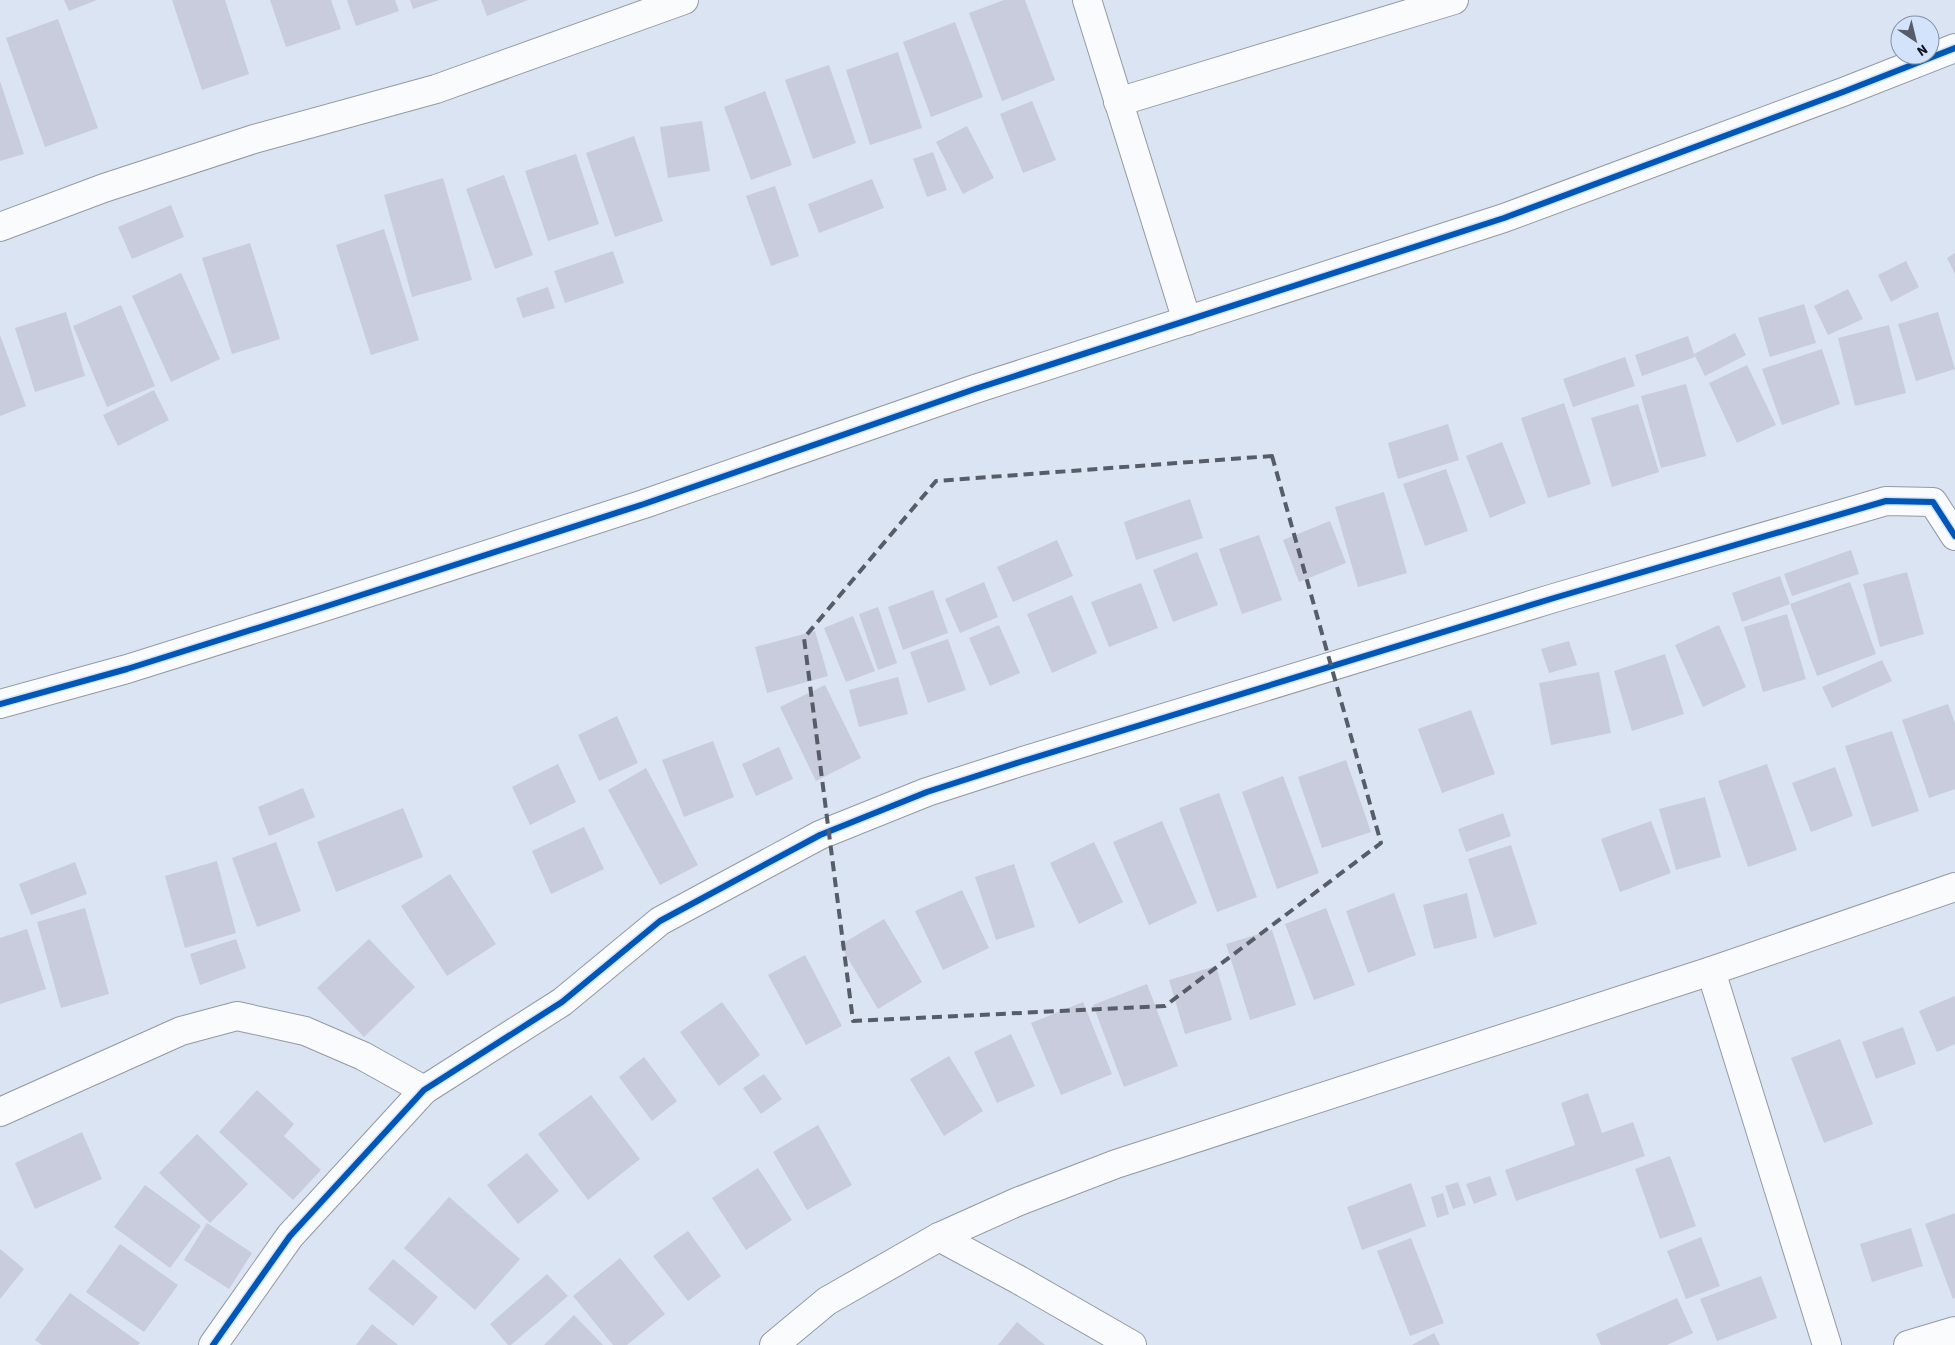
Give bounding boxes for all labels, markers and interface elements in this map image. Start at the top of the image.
north arrow [1890,15,1940,65]
text: N [1912,39,1931,61]

